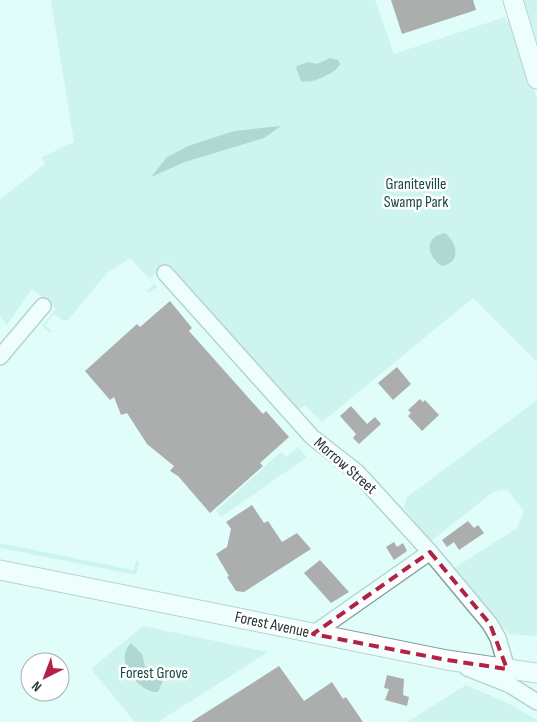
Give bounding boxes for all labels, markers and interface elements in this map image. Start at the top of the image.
park label: Graniteville Swamp Park [384,175,448,212]
street label: Morrow Street [310,434,380,498]
street label: Forest Avenue [233,608,311,642]
north arrow [20,652,70,702]
park label: Forest Grove [120,664,188,683]
text: N [28,677,45,695]

